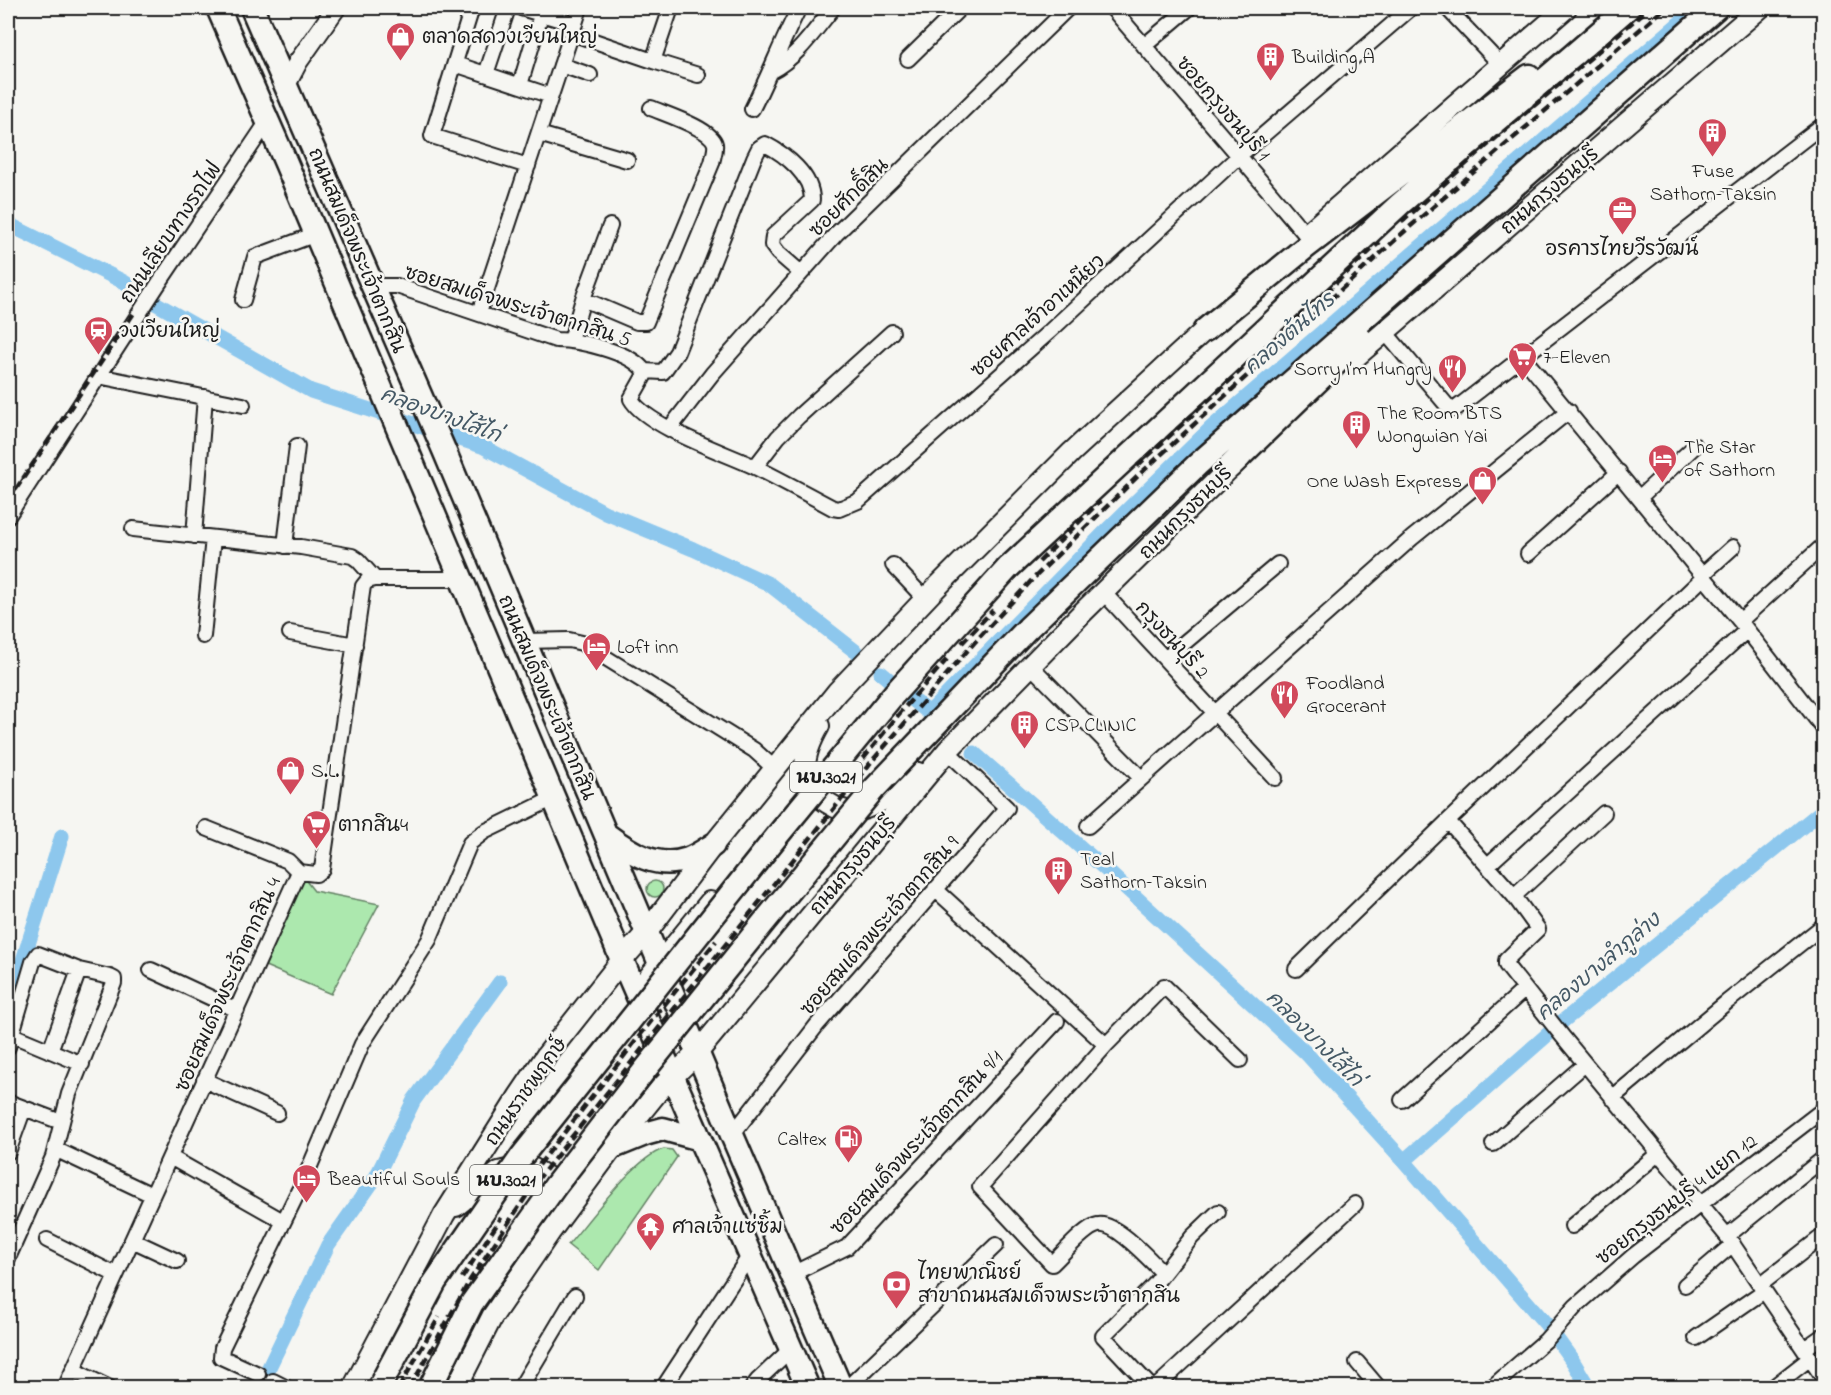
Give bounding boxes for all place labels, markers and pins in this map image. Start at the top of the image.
shop icon: ตลาดสดวงเวียนใหญ่ [385,20,417,62]
place label: ตลาดสดวงเวียนใหญ่ [422,23,597,53]
building icon: Building A [1255,40,1287,82]
place label: Building A [1291,44,1375,74]
building icon: Fuse Sathorn–Taksin [1697,116,1729,158]
place label: Fuse Sathorn–Taksin [1650,158,1777,210]
office icon: อรคารไทยวีรวัฒน์ [1606,194,1638,236]
place label: อรคารไทยวีรวัฒน์ [1545,235,1699,265]
station icon: วงเวียนใหญ่ [82,314,114,356]
place label: วงเวียนใหญ่ [119,317,220,347]
supermarket icon: 7-Eleven [1506,340,1538,382]
place label: 7-Eleven [1543,344,1610,373]
restaurant icon: Sorry I’m Hungry [1437,352,1469,394]
place label: Sorry I’m Hungry [1294,356,1432,386]
place label: The Room BTS Wongwian Yai [1377,400,1502,453]
building icon: The Room BTS Wongwian Yai [1340,408,1372,450]
place label: The Star of Sathorn [1684,434,1775,486]
hotel icon: The Star of Sathorn [1647,442,1679,484]
shop icon: One Wash Express [1467,464,1499,506]
place label: One Wash Express [1307,468,1462,497]
hotel icon: Loft inn [580,630,612,672]
place label: Loft inn [617,634,678,663]
place label: Foodland Grocerant [1305,670,1387,722]
restaurant icon: Foodland Grocerant [1269,678,1301,720]
building icon: CSP CLINIC [1008,708,1040,750]
place label: CSP CLINIC [1045,712,1136,741]
shop icon: S.L. [274,754,306,796]
place label: S.L. [311,758,339,787]
supermarket icon: ตากสิน4 [301,808,333,850]
place label: ตากสิน4 [338,812,408,841]
place label: Teal Sathorn–Taksin [1080,846,1207,898]
building icon: Teal Sathorn–Taksin [1043,854,1075,896]
fuel station icon: Caltex [832,1122,864,1164]
place label: Caltex [777,1126,827,1155]
hotel icon: Beautiful Souls [291,1162,323,1204]
place label: Beautiful Souls [327,1166,460,1195]
place label: ศาลเจ้าแซ่ซิ้ม [672,1208,783,1243]
temple icon: ศาลเจ้าแซ่ซิ้ม [635,1210,667,1252]
place label: ไทยพาณิชย์ สาขาถนนสมเด็จพระเจ้าตากสิน [917,1259,1180,1312]
bank icon: ไทยพาณิชย์ สาขาถนนสมเด็จพระเจ้าตากสิน [881,1268,913,1310]

